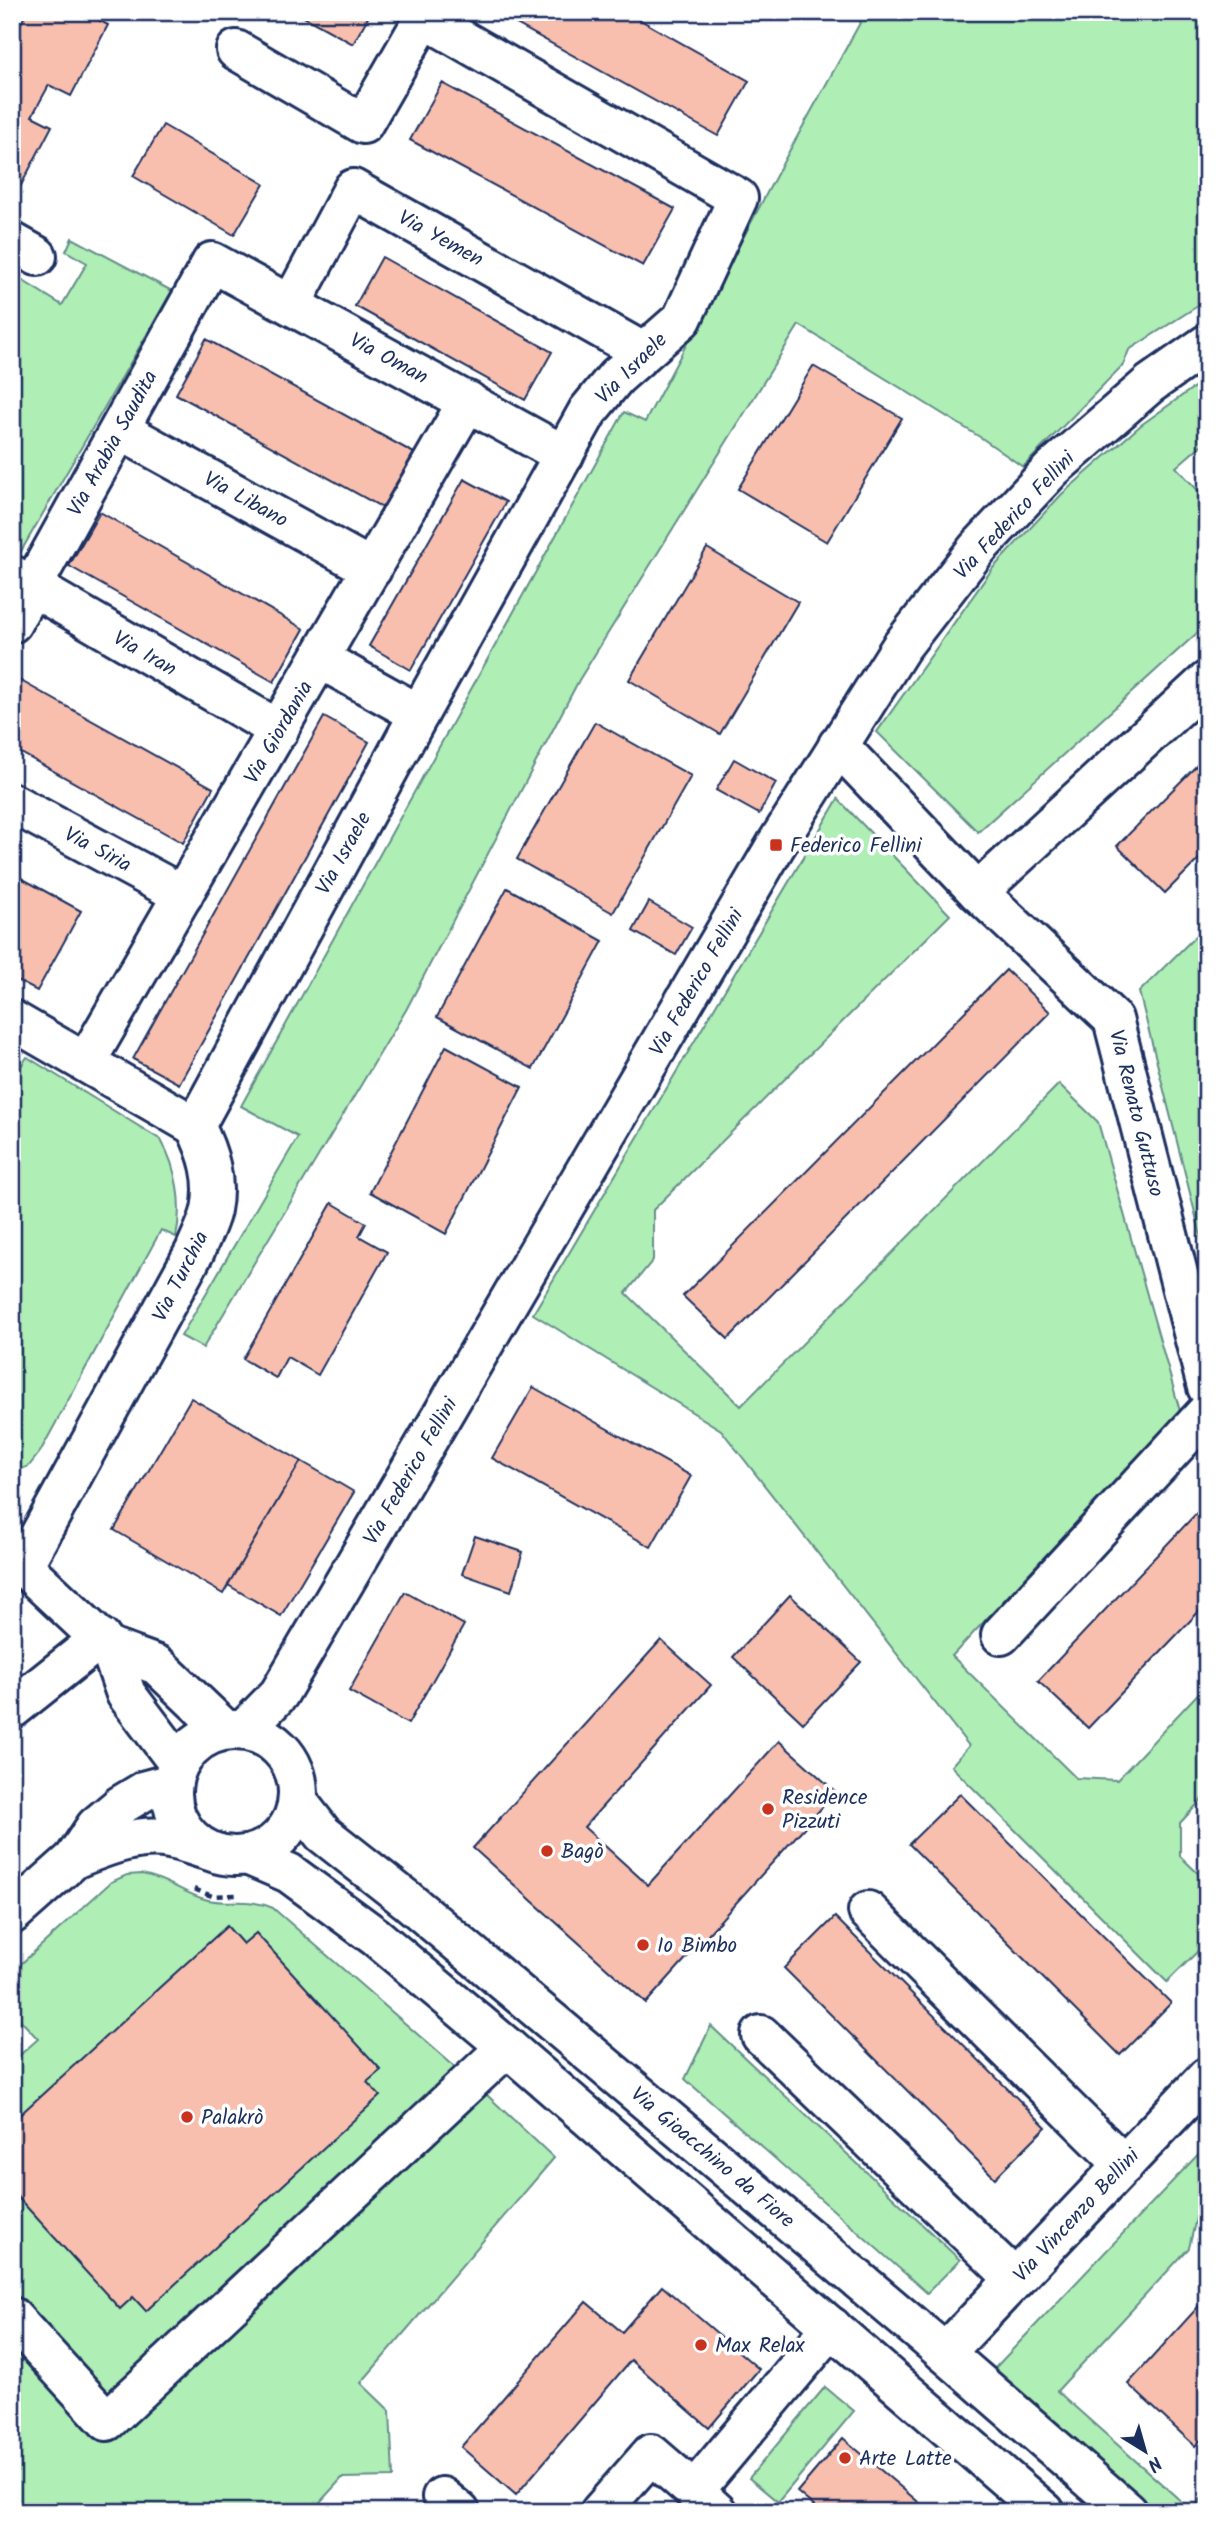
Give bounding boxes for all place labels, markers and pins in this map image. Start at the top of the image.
place label: Federico Fellini [790,830,923,863]
marker: Federico Fellini [768,837,784,853]
place label: Residence Pizzuti [782,1782,868,1839]
marker: Residence Pizzuti [760,1801,776,1817]
place label: Bagò [561,1836,604,1869]
marker: Bagò [539,1843,555,1859]
place label: Io Bimbo [657,1930,737,1963]
marker: Io Bimbo [635,1937,651,1953]
place label: Palakrò [201,2102,264,2135]
marker: Palakrò [179,2109,195,2125]
place label: Max Relax [715,2330,806,2363]
marker: Max Relax [693,2337,709,2353]
place label: Arte Latte [859,2443,952,2476]
marker: Arte Latte [837,2450,853,2466]

